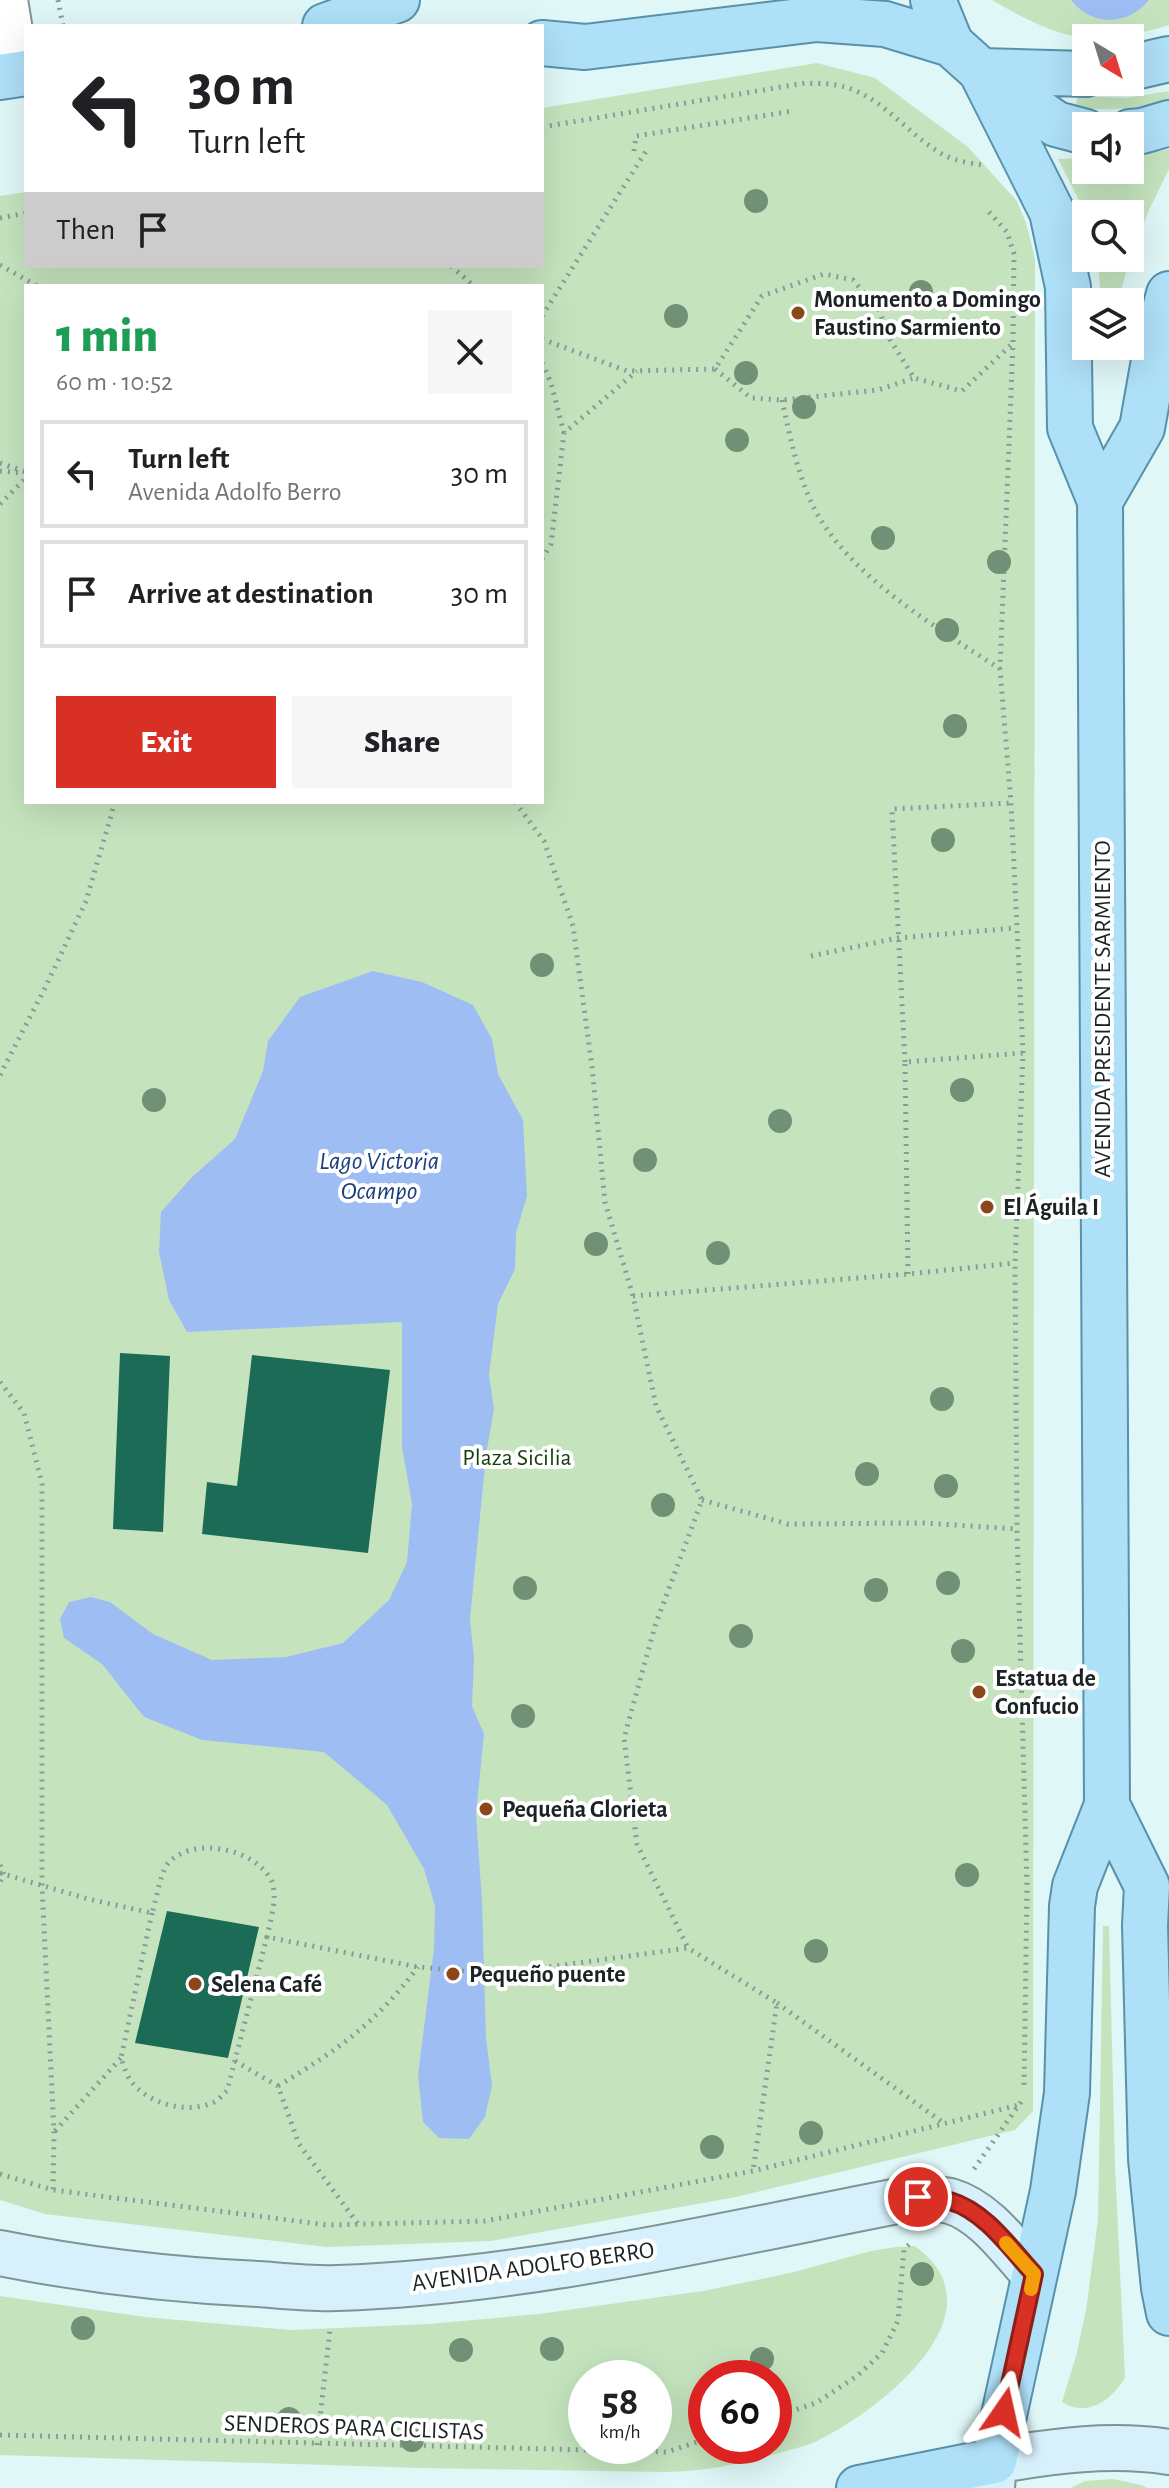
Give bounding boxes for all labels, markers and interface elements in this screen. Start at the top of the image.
north arrow [1072,24,1144,96]
map controls [1072,24,1144,360]
icon: left [56,56,160,160]
text: 30 m [188,59,295,115]
button: sound [1072,112,1144,184]
text: Turn left [188,124,305,160]
button: search [1072,200,1144,272]
icon: arrive [131,208,175,252]
text: Then [56,215,115,245]
place label: Monumento a Domingo Faustino Sarmiento [814,288,1041,340]
button: layers [1072,288,1144,360]
marker: Monumento a Domingo Faustino Sarmiento [789,304,807,322]
button: close [428,310,512,394]
text: 1 min [56,313,158,361]
text: 60 m · 10:52 [56,369,173,395]
text: Turn left [128,444,229,474]
icon: left [60,452,104,496]
text: 30 m [451,459,508,489]
text: Avenida Adolfo Berro [128,479,342,505]
icon: arrive [60,572,104,616]
text: Arrive at destination [128,579,374,609]
text: 30 m [451,579,508,609]
button: Exit [56,696,276,788]
button: Share [292,696,512,788]
street label: AVENIDA PRESIDENTE SARMIENTO [1091,840,1115,1178]
water label: Lago Victoria Ocampo [319,1148,439,1204]
place label: El Águila I [1003,1192,1099,1220]
marker: El Águila I [978,1198,996,1216]
park label: Plaza Sicilia [462,1446,572,1470]
place label: Estatua de Confucio [995,1667,1096,1719]
marker: Estatua de Confucio [970,1683,988,1701]
place label: Pequeña Glorieta [502,1798,668,1822]
marker: Pequeña Glorieta [477,1800,495,1818]
place label: Pequeño puente [469,1963,626,1987]
marker: Pequeño puente [444,1965,462,1983]
place label: Selena Café [211,1973,322,1997]
marker: Selena Café [186,1975,204,1993]
pin [884,2163,952,2231]
icon: arrive [896,2175,940,2219]
street label: AVENIDA ADOLFO BERRO [410,2238,656,2296]
speed limit sign: 60 [688,2360,792,2464]
position arrow [962,2370,1046,2454]
text: 58 [601,2382,638,2422]
street label: SENDEROS PARA CICLISTAS [223,2411,484,2445]
text: km/h [599,2422,641,2442]

